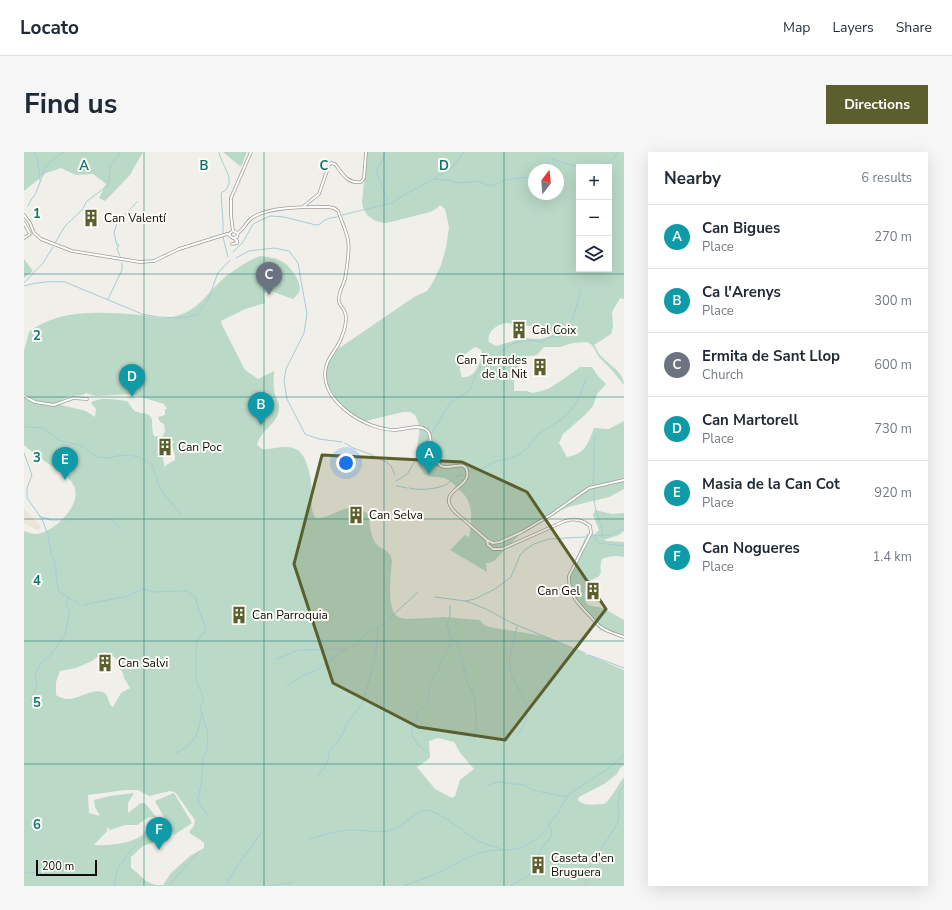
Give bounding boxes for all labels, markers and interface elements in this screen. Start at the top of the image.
text: Locato [20,15,79,41]
text: Map [783,18,810,37]
text: Layers [832,18,874,37]
text: Share [896,18,932,37]
text: Find us [24,85,118,123]
button: Directions [826,85,928,124]
text: A [79,157,89,175]
text: B [200,157,209,175]
text: C [320,157,329,175]
text: D [439,157,449,175]
north arrow [528,164,564,200]
map controls [576,164,612,272]
button: + [576,164,612,200]
text: Nearby [664,167,721,190]
text: 6 results [861,169,912,187]
button: − [576,200,612,236]
text: 1 [33,205,41,223]
building icon: Can Valentí [81,208,101,228]
place label: Can Valentí [104,210,167,226]
text: Can Bigues [702,218,780,238]
text: A [672,228,682,246]
text: 270 m [874,228,912,246]
button: layers [576,236,612,272]
text: Place [702,238,734,256]
pin: C [256,262,282,295]
text: Ca l'Arenys [702,282,781,302]
text: B [673,292,681,310]
text: 300 m [874,292,912,310]
text: Place [702,302,734,320]
building icon: Cal Coix [509,320,529,340]
place label: Cal Coix [532,322,577,338]
text: 2 [33,327,41,345]
text: Ermita de Sant Llop [702,346,840,366]
place label: Can Terrades de la Nit [456,352,528,382]
text: C [673,356,681,374]
text: 600 m [874,356,912,374]
building icon: Can Terrades de la Nit [530,357,550,377]
pin: D [119,364,145,397]
text: Church [702,366,743,384]
pin: B [248,392,274,425]
text: Can Martorell [702,410,798,430]
text: D [672,420,682,438]
text: 730 m [874,420,912,438]
text: Place [702,430,734,448]
building icon: Can Poc [155,437,175,457]
place label: Can Poc [178,439,222,455]
pin: A [416,441,442,474]
pin: E [52,447,78,480]
text: 3 [33,449,41,467]
your location [336,453,356,473]
text: Masia de la Can Cot [702,474,840,494]
text: E [673,484,681,502]
text: 920 m [874,484,912,502]
text: Place [702,494,734,512]
building icon: Can Selva [346,505,366,525]
place label: Can Selva [369,507,423,523]
text: Can Nogueres [702,538,800,558]
text: F [673,548,681,566]
text: 1.4 km [872,548,912,566]
text: Place [702,558,734,576]
text: 4 [33,572,41,590]
building icon: Can Gel [583,581,603,601]
place label: Can Gel [537,583,580,599]
building icon: Can Parroquia [229,605,249,625]
place label: Can Parroquia [252,607,328,623]
building icon: Can Salvi [95,653,115,673]
place label: Can Salvi [118,655,168,671]
text: 5 [33,694,41,712]
text: 6 [33,816,41,834]
pin: F [146,817,172,850]
place label: Caseta d'en Bruguera [551,850,614,880]
building icon: Caseta d'en Bruguera [528,855,548,875]
scale bar [36,858,97,877]
text: 200 m [42,859,74,874]

